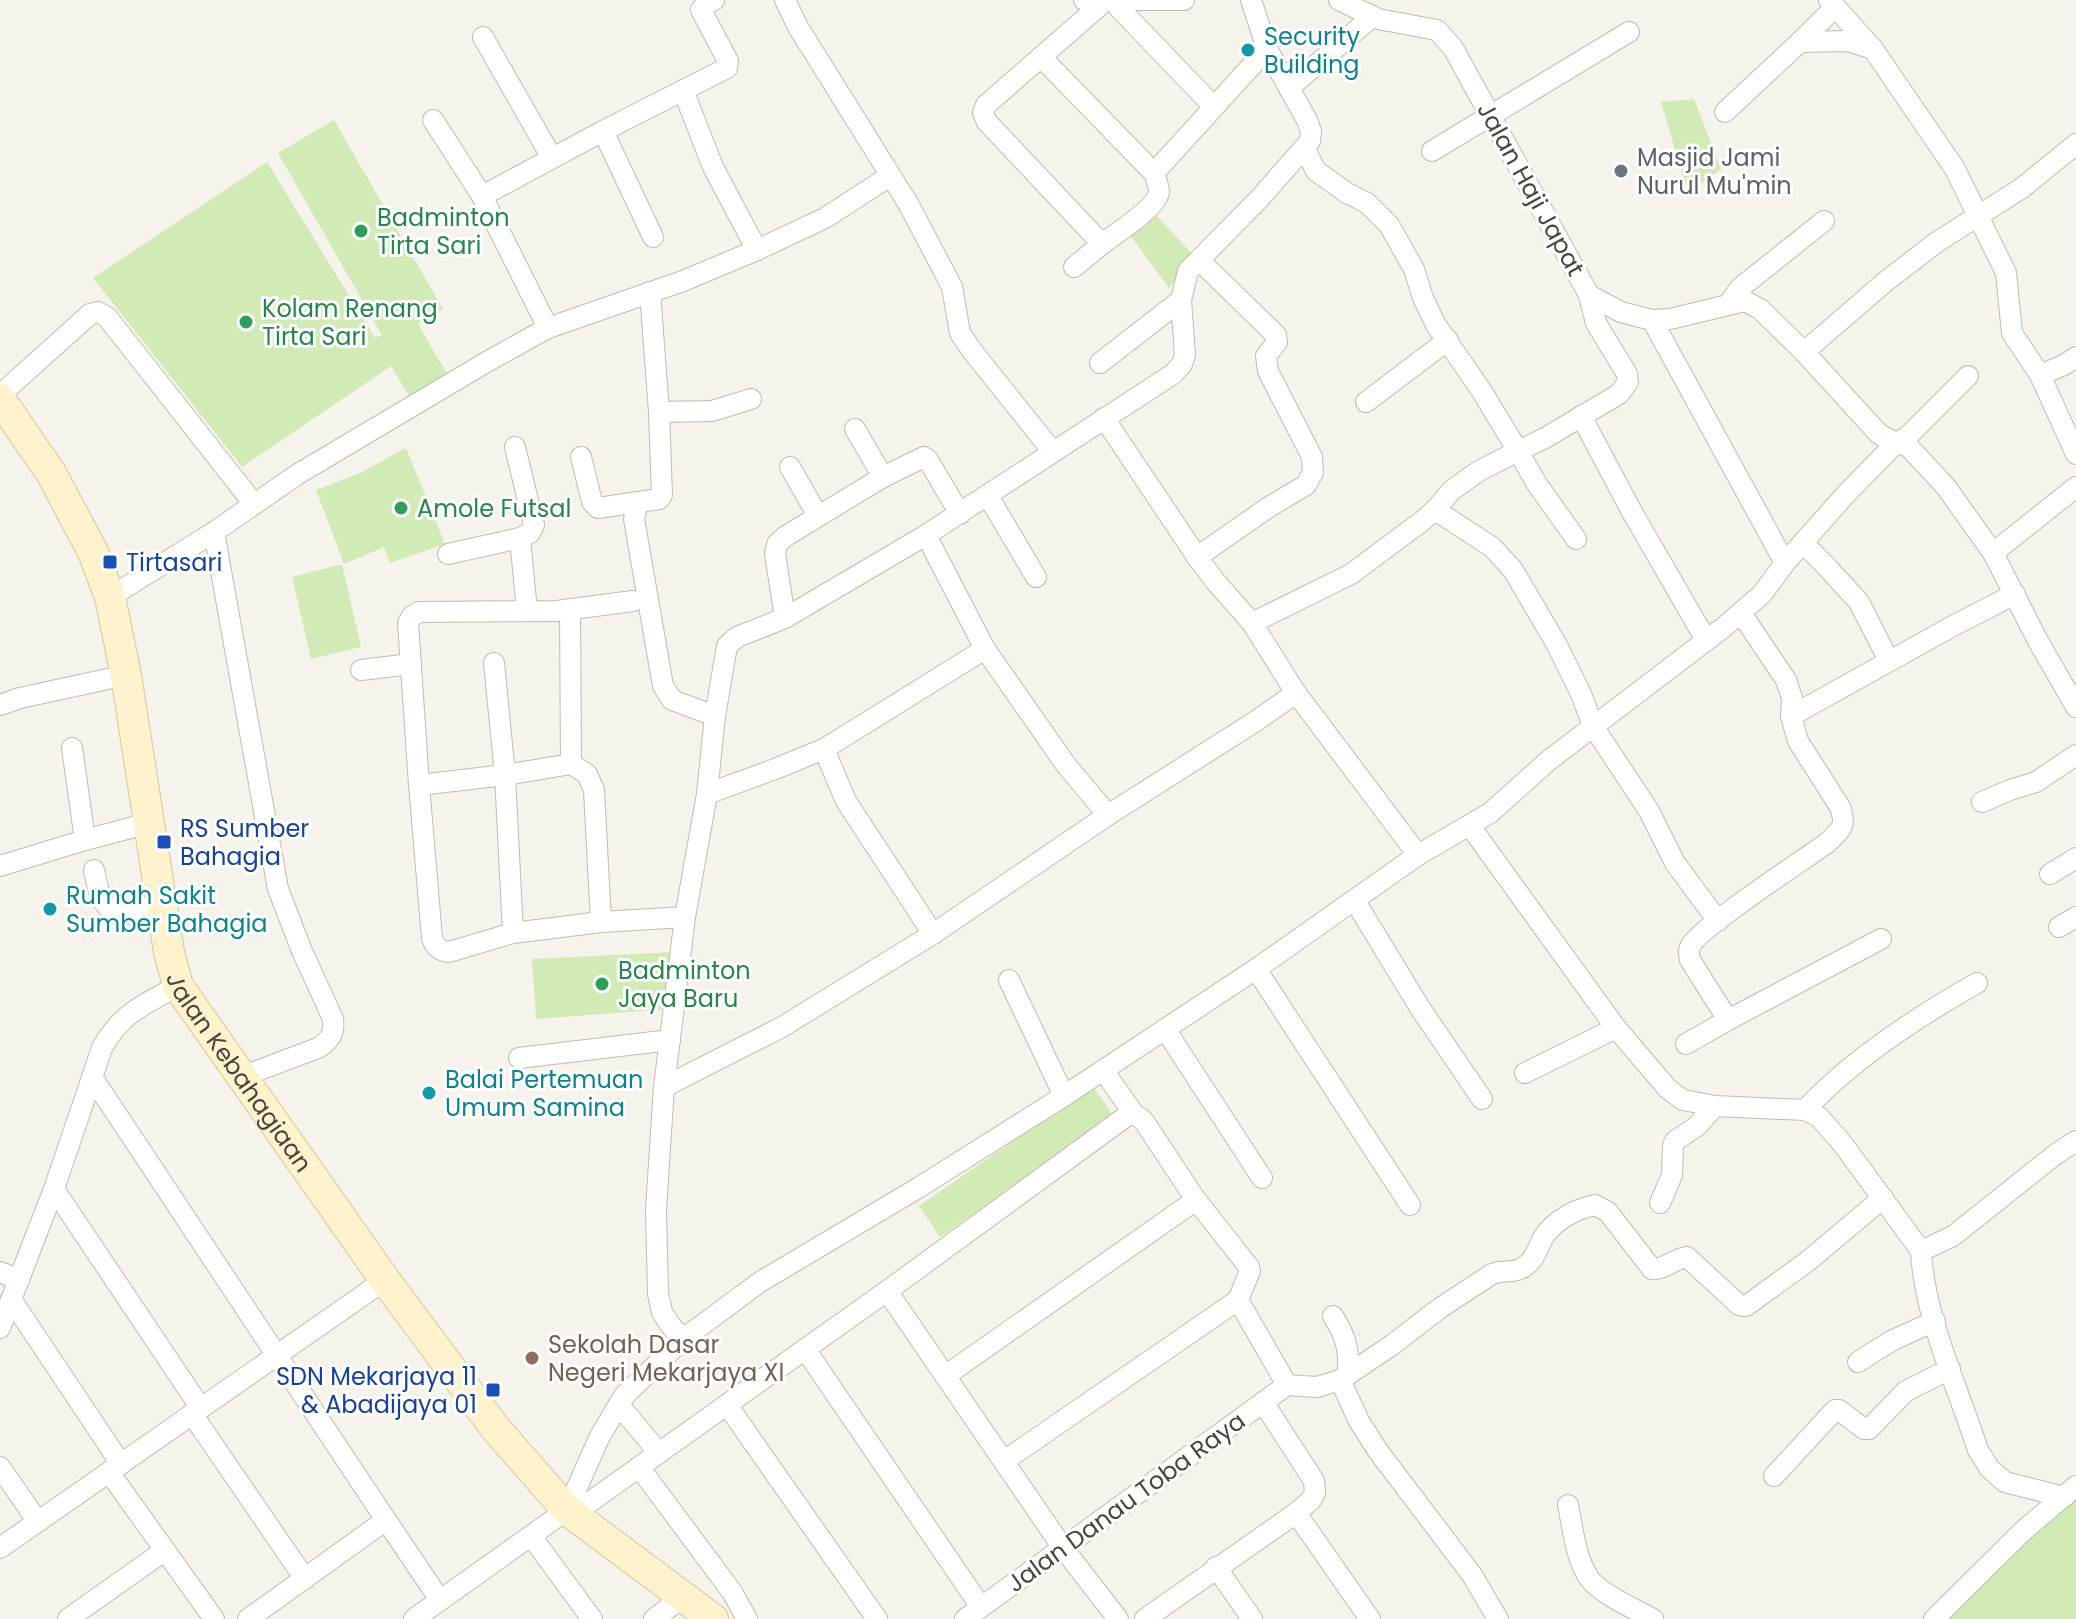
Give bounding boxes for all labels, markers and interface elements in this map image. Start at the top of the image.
place label: Security Building [1264,20,1360,81]
marker: Security Building [1239,41,1257,59]
street label: Jalan Haji Japat [1470,96,1592,282]
place label: Masjid Jami Nurul Mu'min [1637,141,1792,202]
marker: Masjid Jami Nurul Mu'min [1612,162,1630,180]
place label: Badminton Tirta Sari [377,201,510,262]
marker: Badminton Tirta Sari [352,222,370,240]
place label: Kolam Renang Tirta Sari [262,292,438,353]
marker: Kolam Renang Tirta Sari [237,313,255,331]
place label: Amole Futsal [417,492,571,525]
marker: Amole Futsal [392,499,410,517]
place label: Tirtasari [126,546,222,579]
marker: Tirtasari [101,553,119,571]
place label: RS Sumber Bahagia [180,812,309,873]
marker: RS Sumber Bahagia [155,833,173,851]
place label: Rumah Sakit Sumber Bahagia [66,879,268,940]
marker: Rumah Sakit Sumber Bahagia [41,900,59,918]
place label: Badminton Jaya Baru [618,954,751,1015]
street label: Jalan Kebahagiaan [159,970,320,1178]
marker: Badminton Jaya Baru [593,975,611,993]
place label: Balai Pertemuan Umum Samina [445,1063,643,1124]
marker: Balai Pertemuan Umum Samina [420,1084,438,1102]
place label: Sekolah Dasar Negeri Mekarjaya XI [548,1328,784,1389]
marker: Sekolah Dasar Negeri Mekarjaya XI [523,1349,541,1367]
place label: SDN Mekarjaya 11 & Abadijaya 01 [276,1360,477,1421]
marker: SDN Mekarjaya 11 & Abadijaya 01 [484,1381,502,1399]
street label: Jalan Danau Toba Raya [1000,1404,1252,1600]

